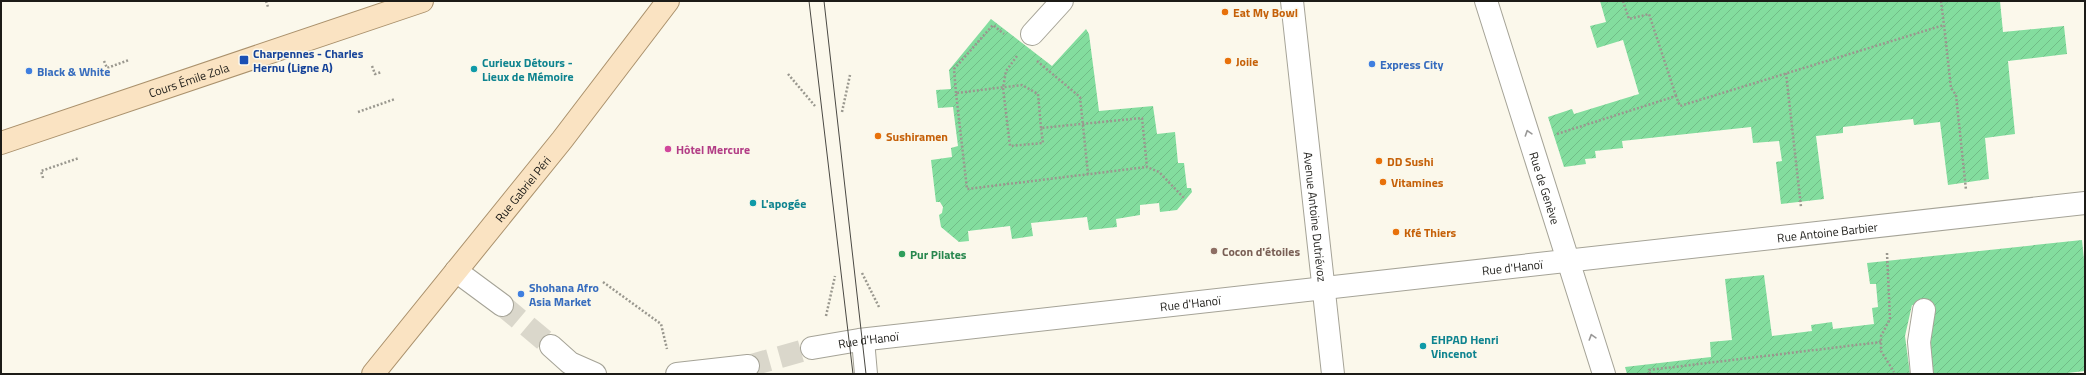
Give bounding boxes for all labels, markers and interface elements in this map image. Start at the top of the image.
place label: Eat My Bowl [1233,3,1298,22]
marker: Eat My Bowl [1220,7,1230,17]
place label: Charpennes - Charles Hernu (Ligne A) [253,44,364,77]
place label: Joiie [1236,52,1258,71]
place label: Curieux Détours - Lieux de Mémoire [482,53,574,86]
marker: Charpennes - Charles Hernu (Ligne A) [238,54,250,66]
place label: Express City [1380,55,1443,74]
marker: Joiie [1223,56,1233,66]
street label: Cours Émile Zola [146,57,231,102]
marker: Express City [1367,59,1377,69]
place label: Black & White [37,62,110,81]
marker: Curieux Détours - Lieux de Mémoire [469,64,479,74]
marker: Black & White [24,66,34,76]
place label: Sushiramen [886,127,948,146]
one-way arrow [1524,129,1533,136]
marker: Sushiramen [873,131,883,141]
place label: Hôtel Mercure [676,140,750,159]
marker: Hôtel Mercure [663,144,673,154]
street label: Rue de Genève [1525,149,1566,227]
street label: Avenue Antoine Dutriévoz [1299,151,1332,283]
street label: Rue Gabriel Péri [490,152,555,226]
place label: DD Sushi [1387,152,1434,171]
marker: DD Sushi [1374,156,1384,166]
place label: Vitamines [1391,173,1444,192]
marker: Vitamines [1378,177,1388,187]
place label: L'apogée [761,194,806,213]
marker: L'apogée [748,198,758,208]
street label: Rue Antoine Barbier [1776,217,1879,247]
place label: Kfé Thiers [1404,223,1457,242]
marker: Kfé Thiers [1391,227,1401,237]
place label: Cocon d'étoiles [1222,242,1300,261]
place label: Pur Pilates [910,245,967,264]
marker: Cocon d'étoiles [1209,246,1219,256]
marker: Pur Pilates [897,249,907,259]
street label: Rue d'Hanoï [1481,254,1544,280]
place label: Shohana Afro Asia Market [529,278,599,311]
marker: Shohana Afro Asia Market [516,289,526,299]
street label: Rue d'Hanoï [1159,290,1222,316]
street label: Rue d'Hanoï [837,326,900,353]
place label: EHPAD Henri Vincenot [1431,330,1499,363]
one-way arrow [1589,333,1597,340]
marker: EHPAD Henri Vincenot [1418,341,1428,351]

